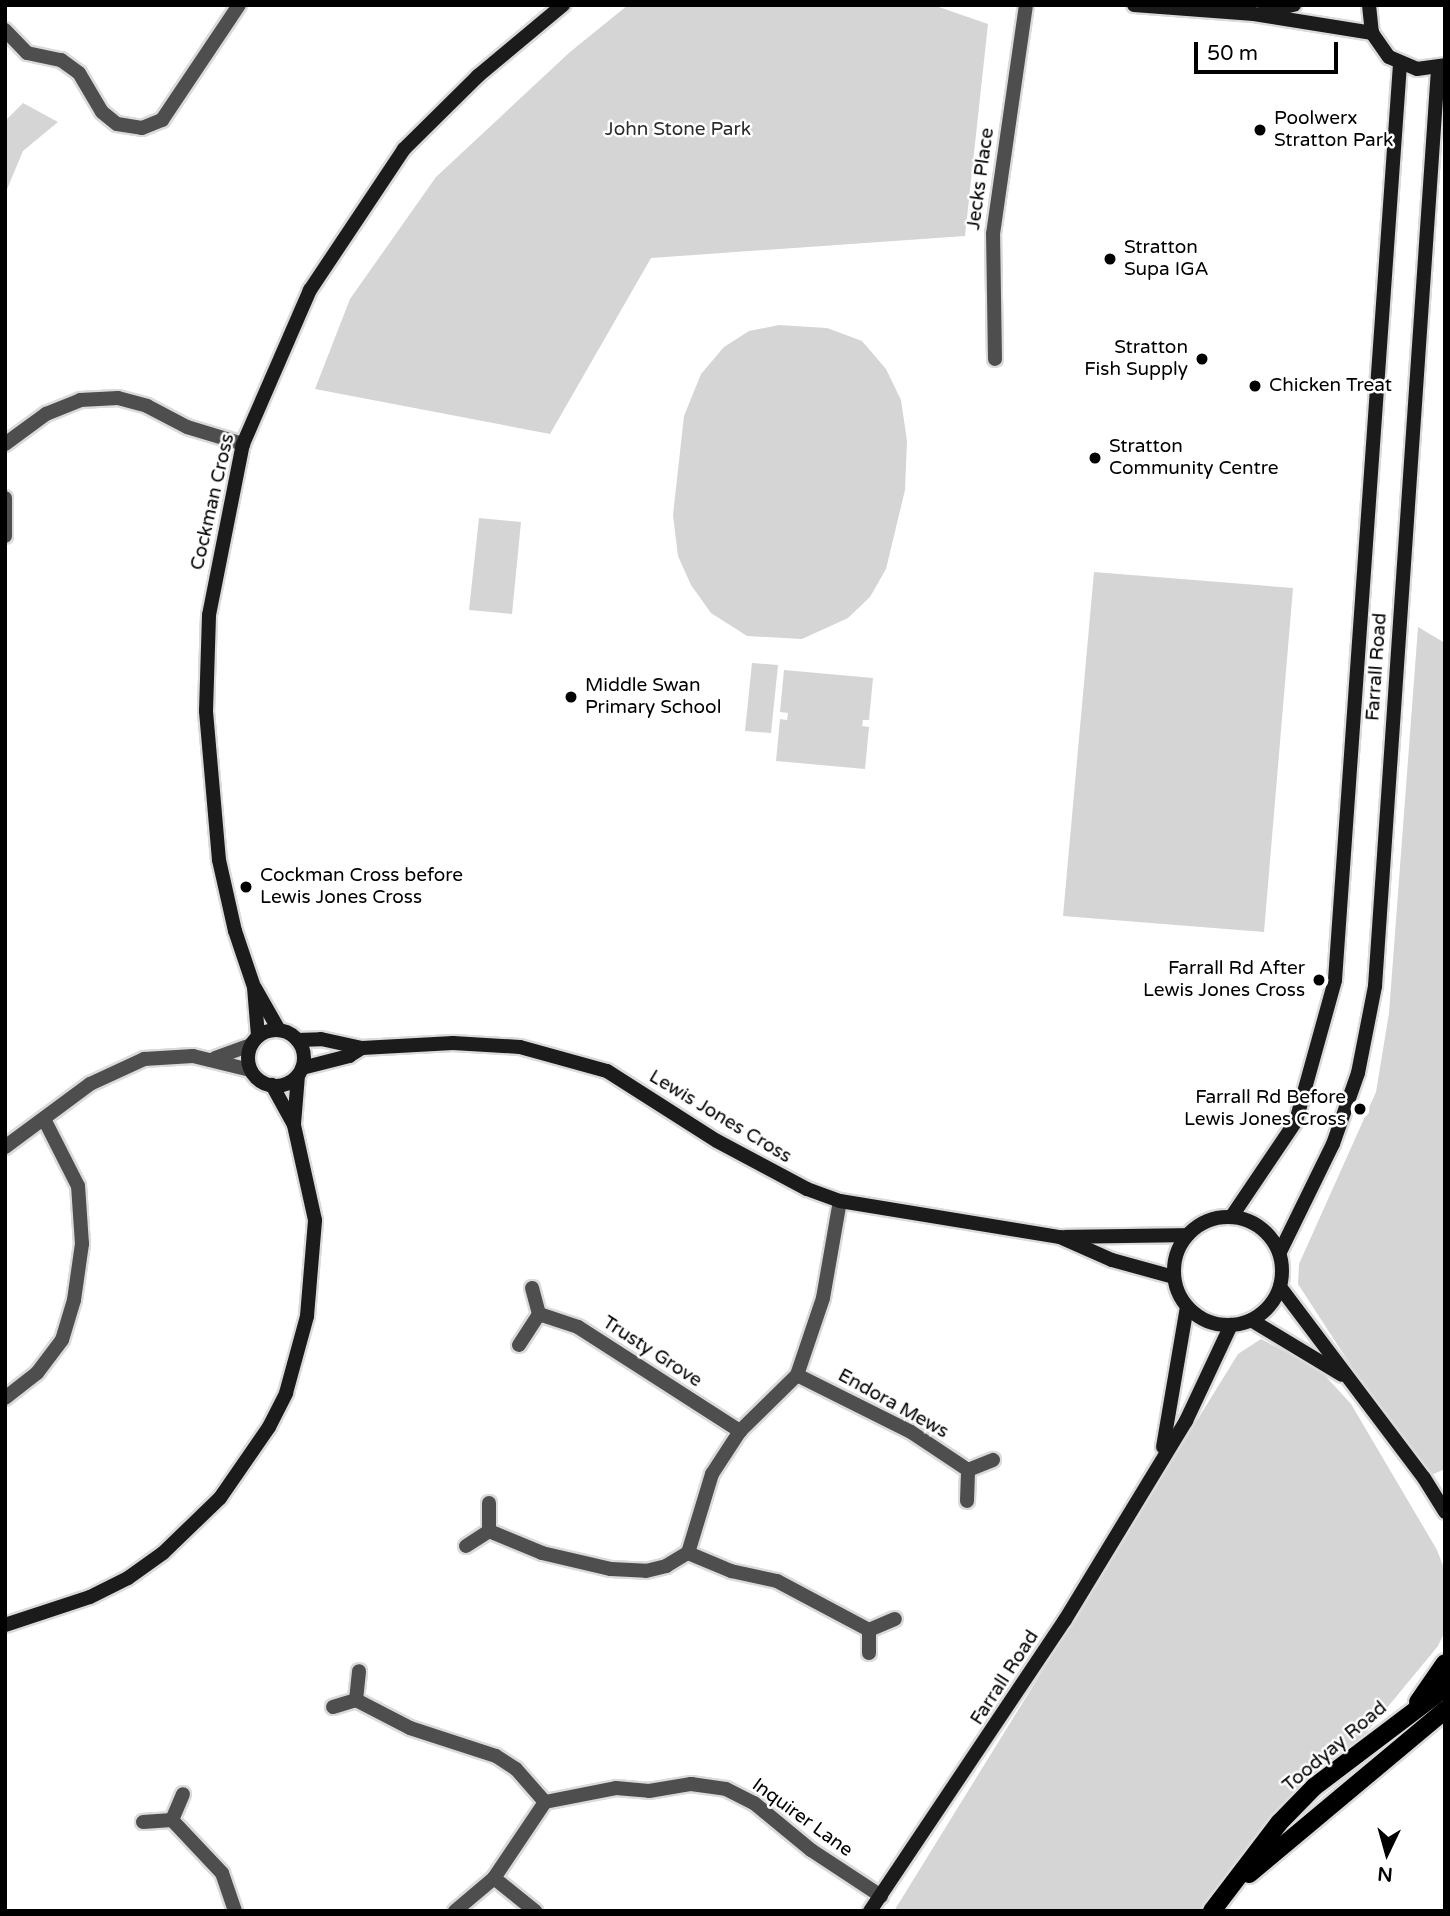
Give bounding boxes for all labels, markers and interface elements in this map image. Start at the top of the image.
scale bar [1198,28,1342,72]
text: 50 m [1207,41,1258,66]
place label: Poolwerx Stratton Park [1274,108,1393,152]
park label: John Stone Park [605,119,751,141]
marker: Poolwerx Stratton Park [1252,122,1268,138]
street label: Jecks Place [963,126,999,232]
place label: Stratton Supa IGA [1124,237,1209,281]
marker: Stratton Supa IGA [1102,251,1118,267]
place label: Stratton Fish Supply [1084,337,1188,381]
marker: Stratton Fish Supply [1194,351,1210,367]
place label: Chicken Treat [1269,375,1392,397]
marker: Chicken Treat [1247,378,1263,394]
street label: Cockman Cross [186,432,240,572]
place label: Stratton Community Centre [1109,436,1278,480]
marker: Stratton Community Centre [1087,450,1103,466]
street label: Farrall Road [1362,612,1392,722]
place label: Middle Swan Primary School [585,675,721,719]
marker: Middle Swan Primary School [563,689,579,705]
place label: Cockman Cross before Lewis Jones Cross [260,865,463,909]
marker: Cockman Cross before Lewis Jones Cross [238,879,254,895]
place label: Farrall Rd After Lewis Jones Cross [1143,958,1305,1002]
marker: Farrall Rd After Lewis Jones Cross [1311,972,1327,988]
street label: Lewis Jones Cross [645,1065,795,1169]
place label: Farrall Rd Before Lewis Jones Cross [1184,1087,1346,1131]
marker: Farrall Rd Before Lewis Jones Cross [1352,1101,1368,1117]
street label: Trusty Grove [598,1311,706,1393]
street label: Endora Mews [834,1364,952,1444]
street label: Farrall Road [966,1626,1044,1730]
street label: Toodyay Road [1278,1697,1392,1797]
street label: Inquirer Lane [747,1774,857,1862]
north arrow [1352,1818,1422,1888]
text: N [1377,1862,1394,1886]

